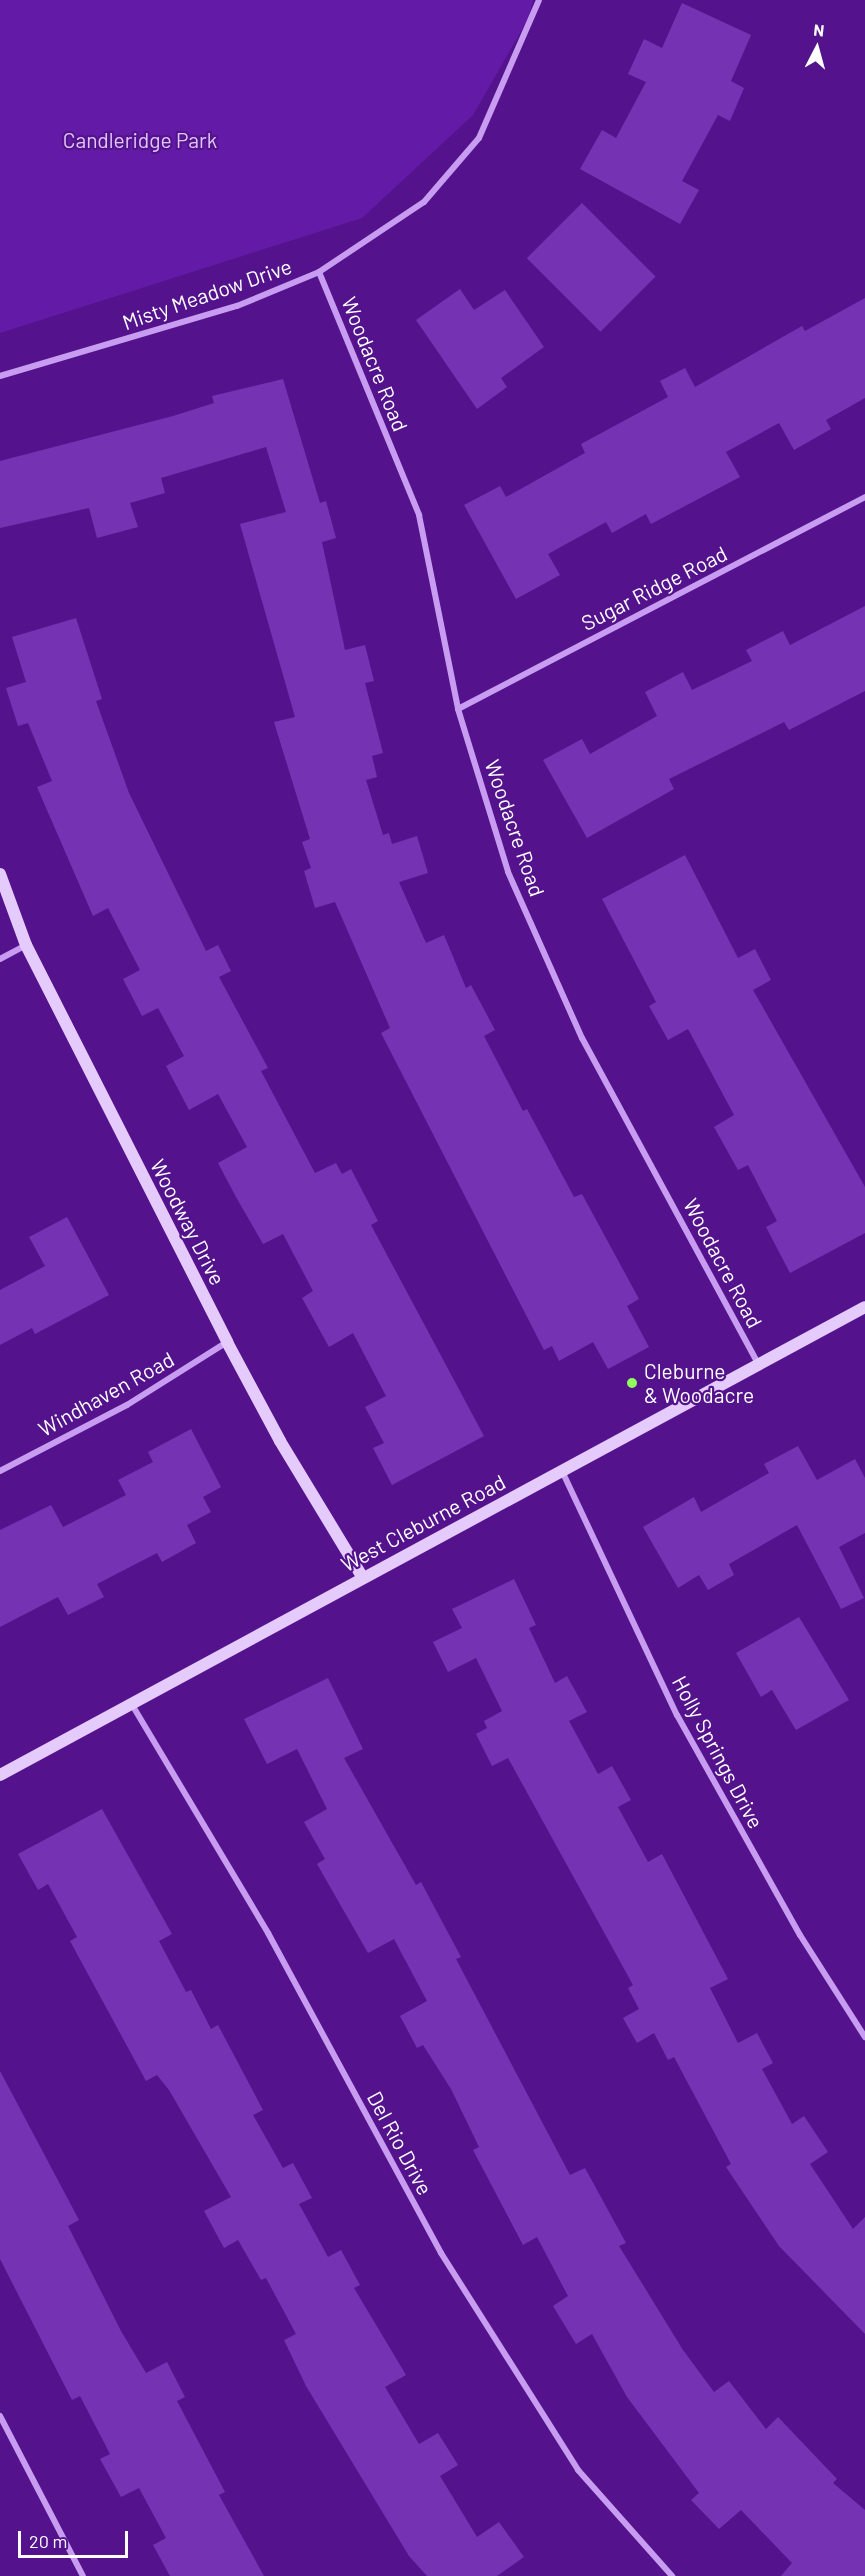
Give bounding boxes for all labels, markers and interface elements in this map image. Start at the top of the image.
north arrow [787,18,847,78]
text: N [813,20,825,40]
park label: Candleridge Park [63,127,217,153]
street label: Misty Meadow Drive [119,253,295,335]
street label: Woodacre Road [337,293,413,435]
street label: Sugar Ridge Road [577,540,731,636]
street label: Woodacre Road [480,756,550,900]
street label: Woodway Drive [145,1155,231,1289]
street label: Woodacre Road [678,1194,768,1332]
street label: Windhaven Road [34,1346,178,1442]
place label: Cleburne & Woodacre [644,1358,754,1408]
marker: Cleburne & Woodacre [625,1376,639,1390]
street label: West Cleburne Road [337,1469,509,1577]
street label: Holly Springs Drive [667,1671,769,1833]
street label: Del Rio Drive [362,2087,438,2199]
scale bar [21,2519,130,2557]
text: 20 m [29,2530,67,2552]

